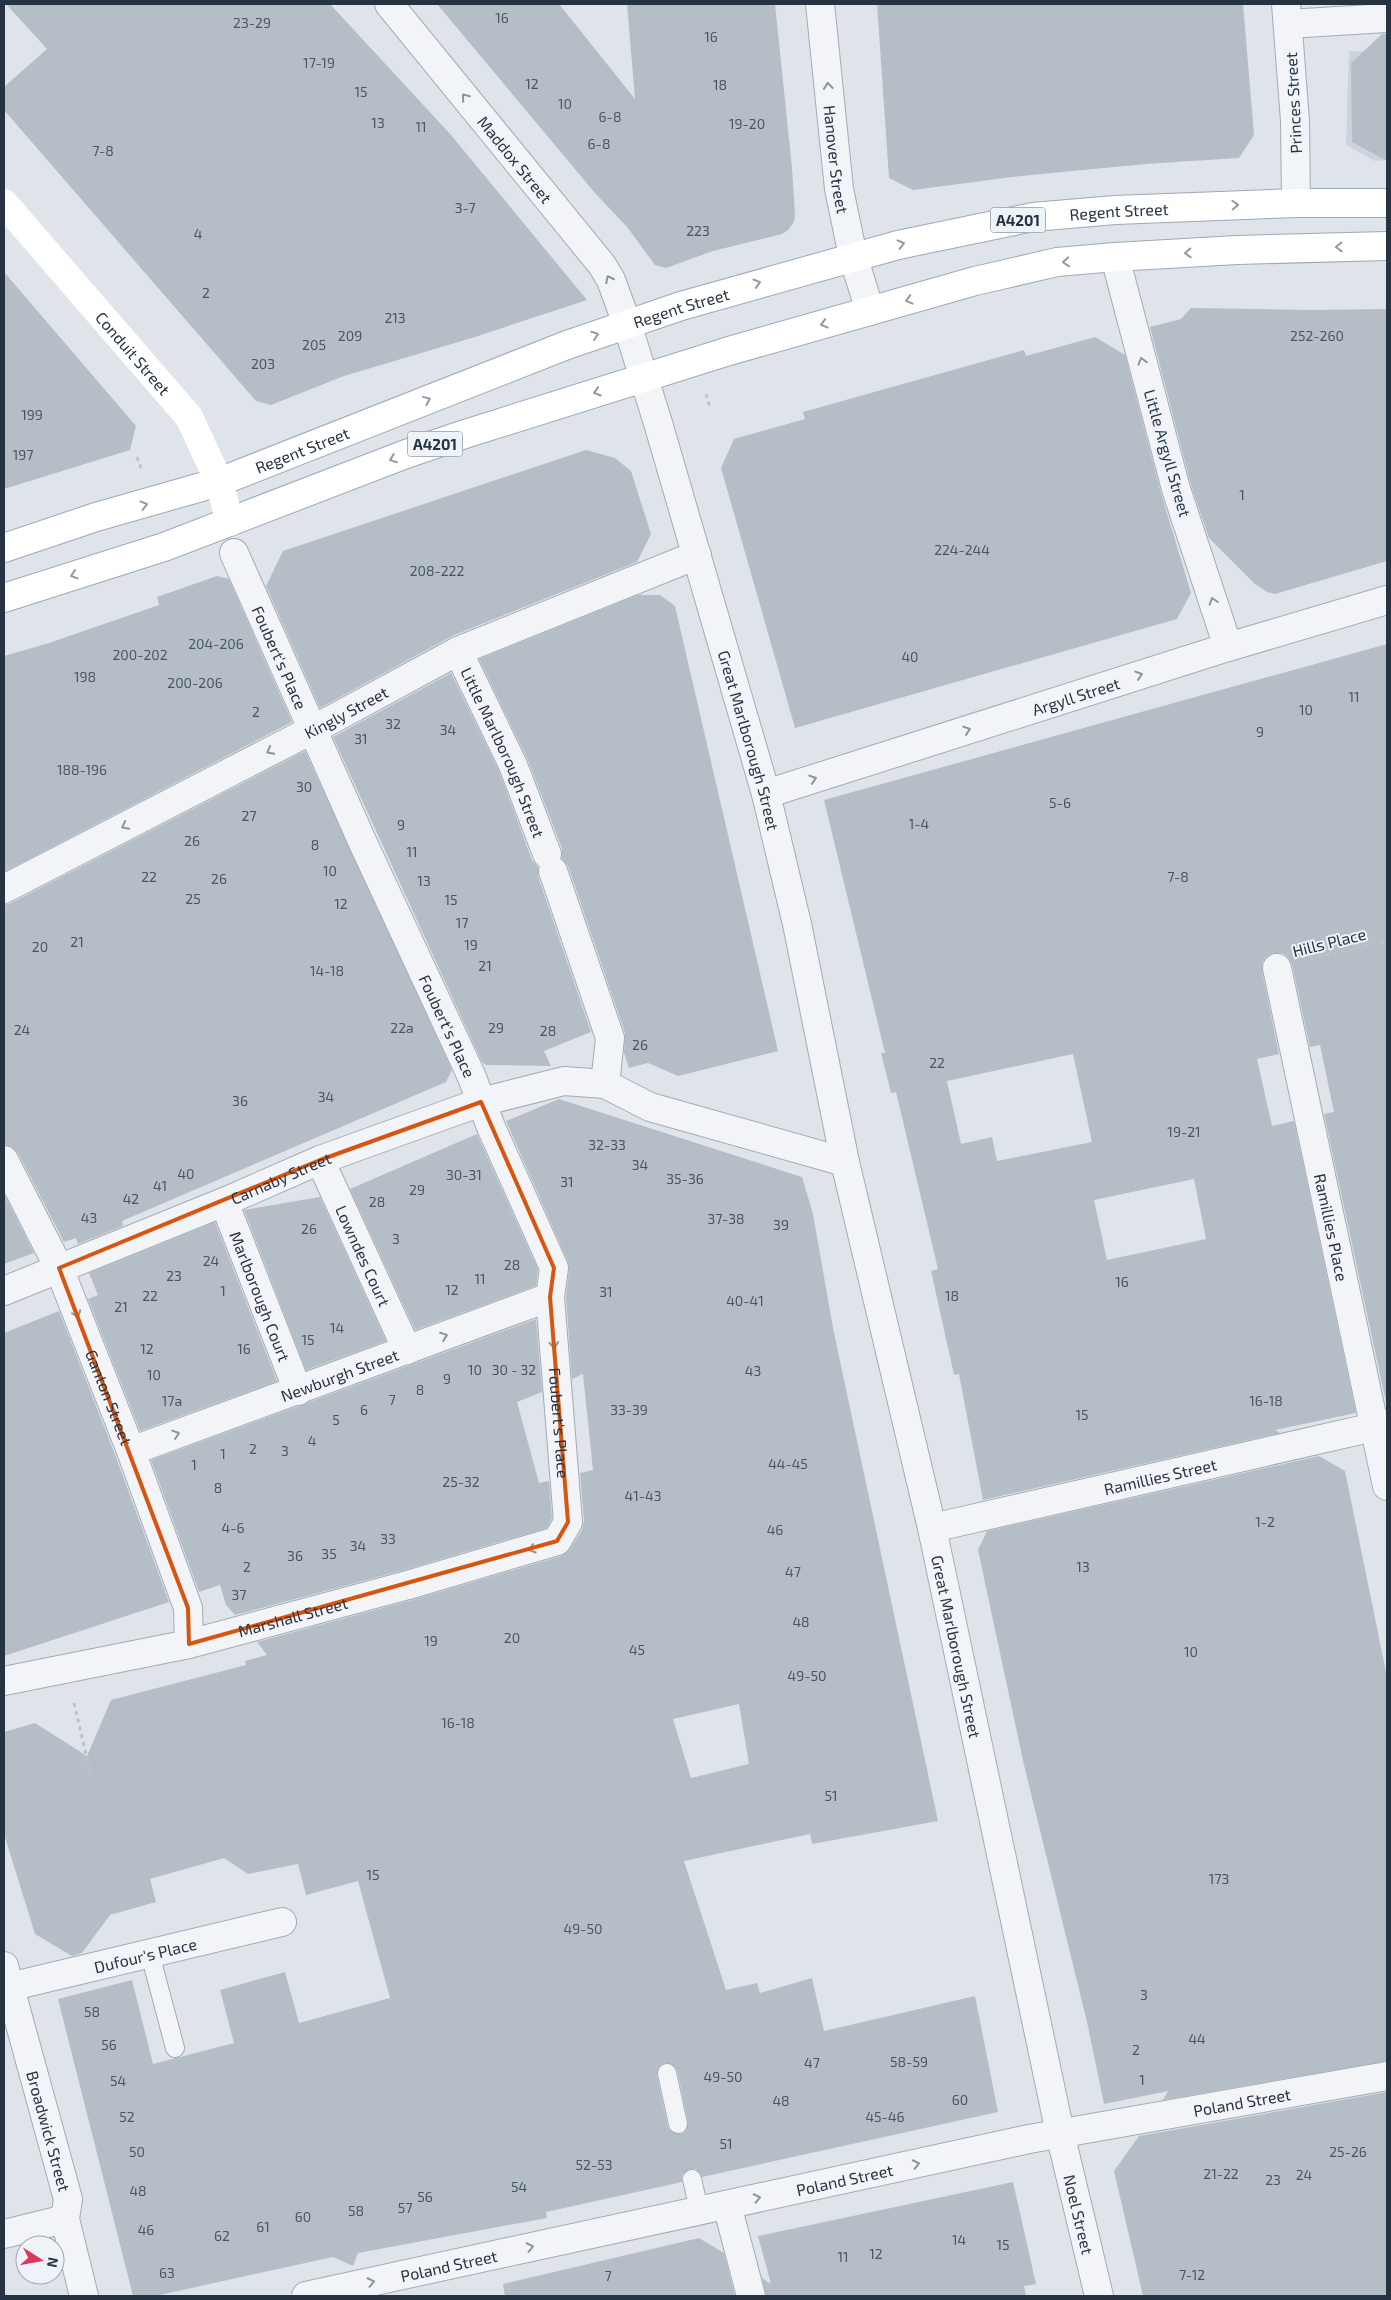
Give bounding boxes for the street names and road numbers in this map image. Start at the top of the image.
street label: Princes Street [1281,52,1305,154]
street label: Hanover Street [821,104,853,215]
street label: Maddox Street [474,112,557,206]
street label: Regent Street [1069,198,1169,223]
road number: A4201 [990,208,1046,232]
street label: Regent Street [630,284,731,331]
street label: Conduit Street [92,307,175,398]
street label: Little Argyll Street [1141,387,1195,519]
street label: Regent Street [252,422,352,476]
road number: A4201 [408,432,462,456]
street label: Foubert's Place [249,602,312,712]
street label: Great Marlborough Street [715,648,784,832]
street label: Little Marlborough Street [458,664,549,840]
street label: Argyll Street [1029,673,1122,718]
street label: Kingly Street [301,682,391,742]
street label: Hills Place [1290,924,1368,960]
street label: Foubert's Place [416,971,480,1080]
street label: Carnaby Street [227,1147,333,1208]
street label: Ramillies Place [1311,1172,1353,1283]
street label: Lowndes Court [332,1202,395,1309]
street label: Marlborough Court [227,1228,295,1364]
street label: Newburgh Street [278,1344,401,1405]
street label: Ganton Street [83,1347,137,1448]
street label: Foubert's Place [546,1367,574,1479]
street label: Ramillies Street [1102,1454,1218,1498]
street label: Great Marlborough Street [928,1553,986,1740]
street label: Marshall Street [236,1592,350,1640]
street label: Dufour's Place [92,1933,198,1976]
street label: Broadwick Street [24,2068,75,2193]
street label: Poland Street [1192,2084,1292,2119]
street label: Poland Street [794,2159,895,2199]
street label: Noel Street [1061,2173,1098,2256]
street label: Poland Street [398,2245,499,2285]

